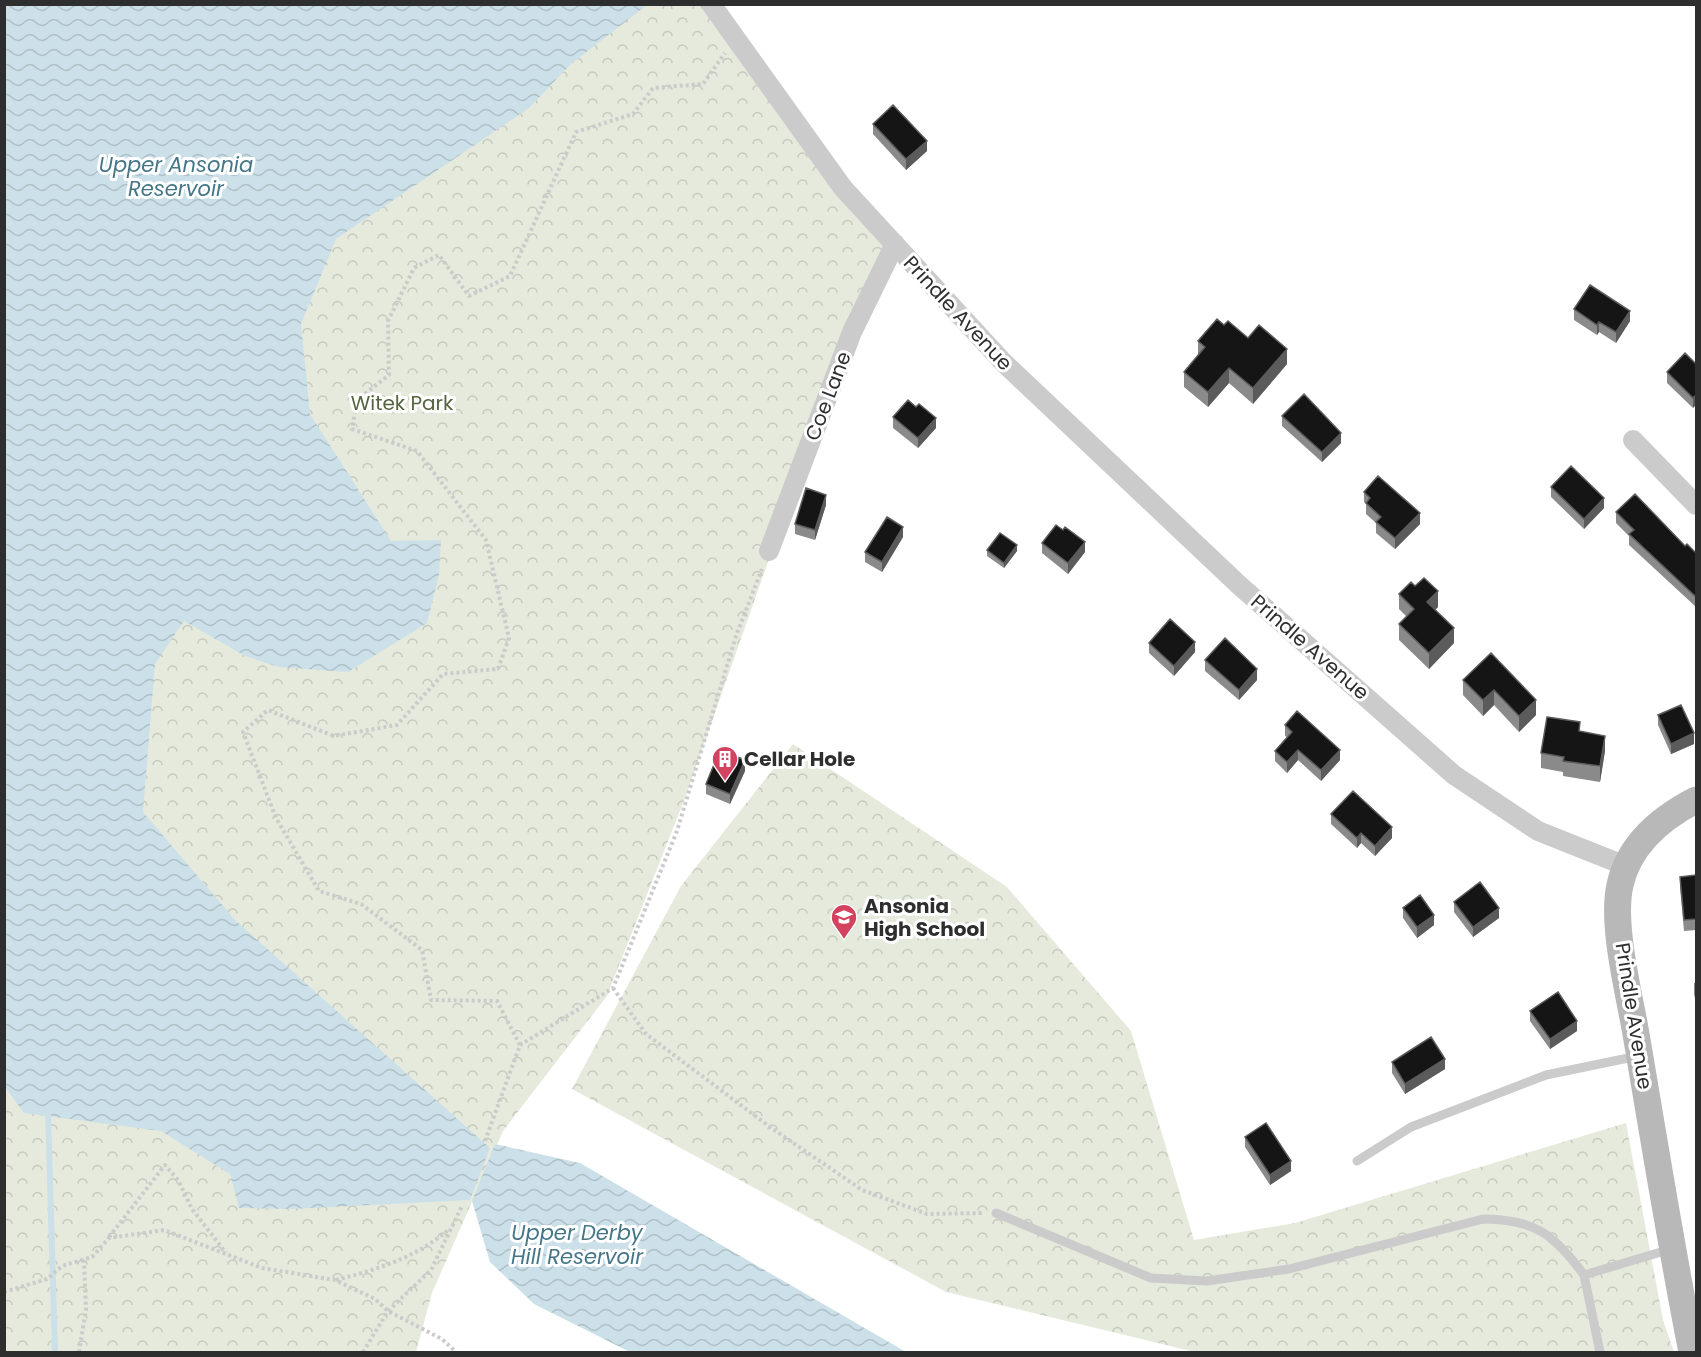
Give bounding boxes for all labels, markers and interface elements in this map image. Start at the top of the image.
water label: Upper Ansonia Reservoir [99,150,253,203]
street label: Prindle Avenue [897,249,1019,377]
street label: Coe Lane [798,347,858,445]
park label: Witek Park [351,389,454,417]
street label: Prindle Avenue [1245,588,1375,706]
building icon: Cellar Hole [710,744,740,782]
place label: Cellar Hole [744,745,855,773]
place label: Ansonia High School [864,892,985,943]
school or university icon: Ansonia High School [829,902,859,940]
street label: Prindle Avenue [1609,941,1659,1091]
water label: Upper Derby Hill Reservoir [511,1218,644,1271]

